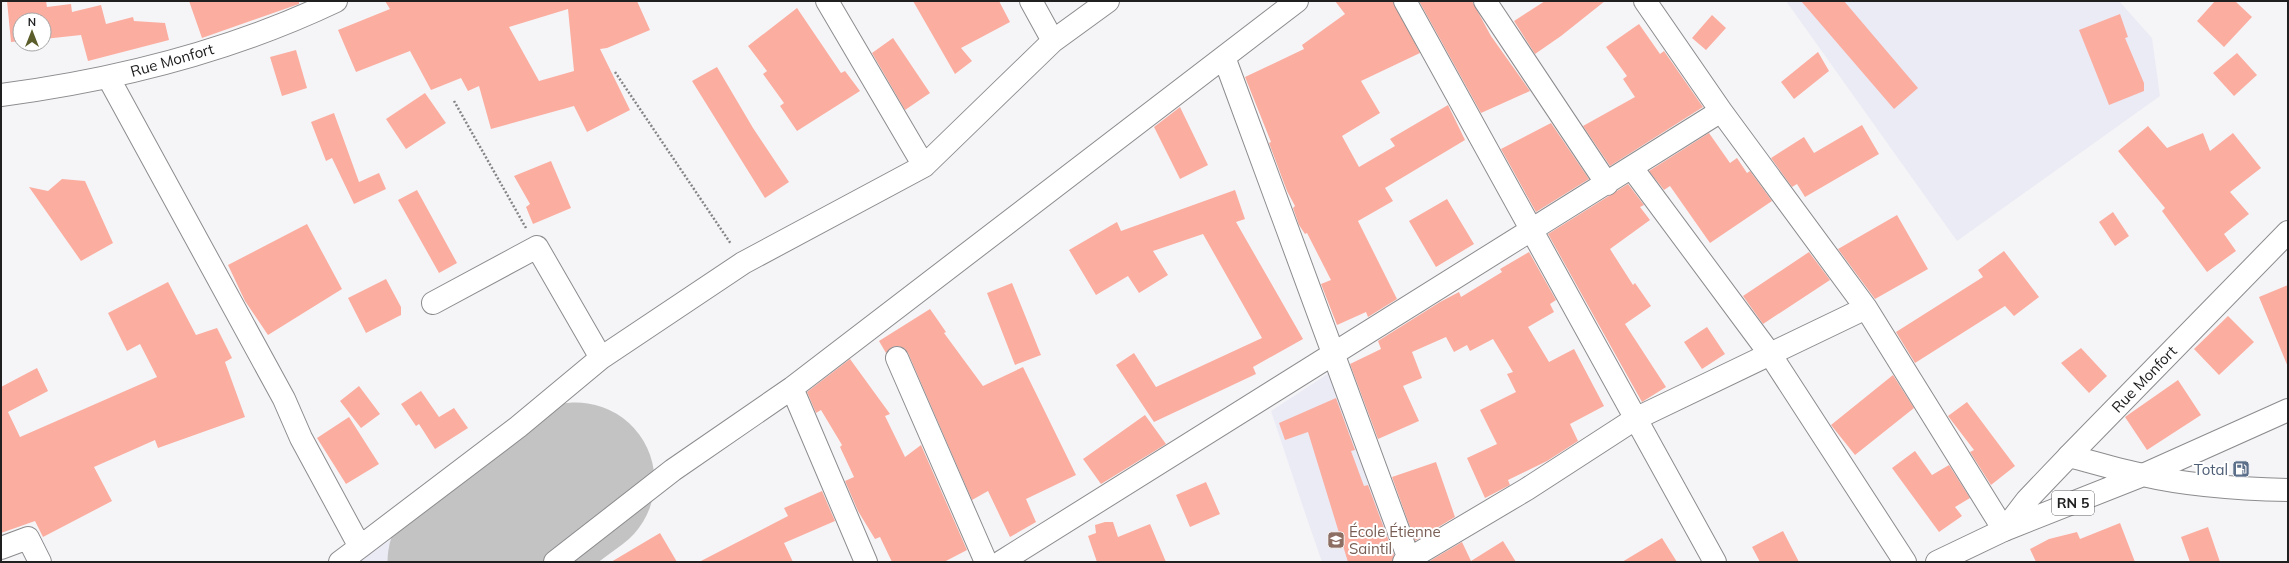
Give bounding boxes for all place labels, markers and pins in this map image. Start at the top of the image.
fuel station icon: Total [2231,459,2251,479]
place label: Total [2194,460,2228,479]
place label: École Étienne Saintil [1349,522,1441,558]
school or university icon: École Étienne Saintil [1326,530,1346,550]

